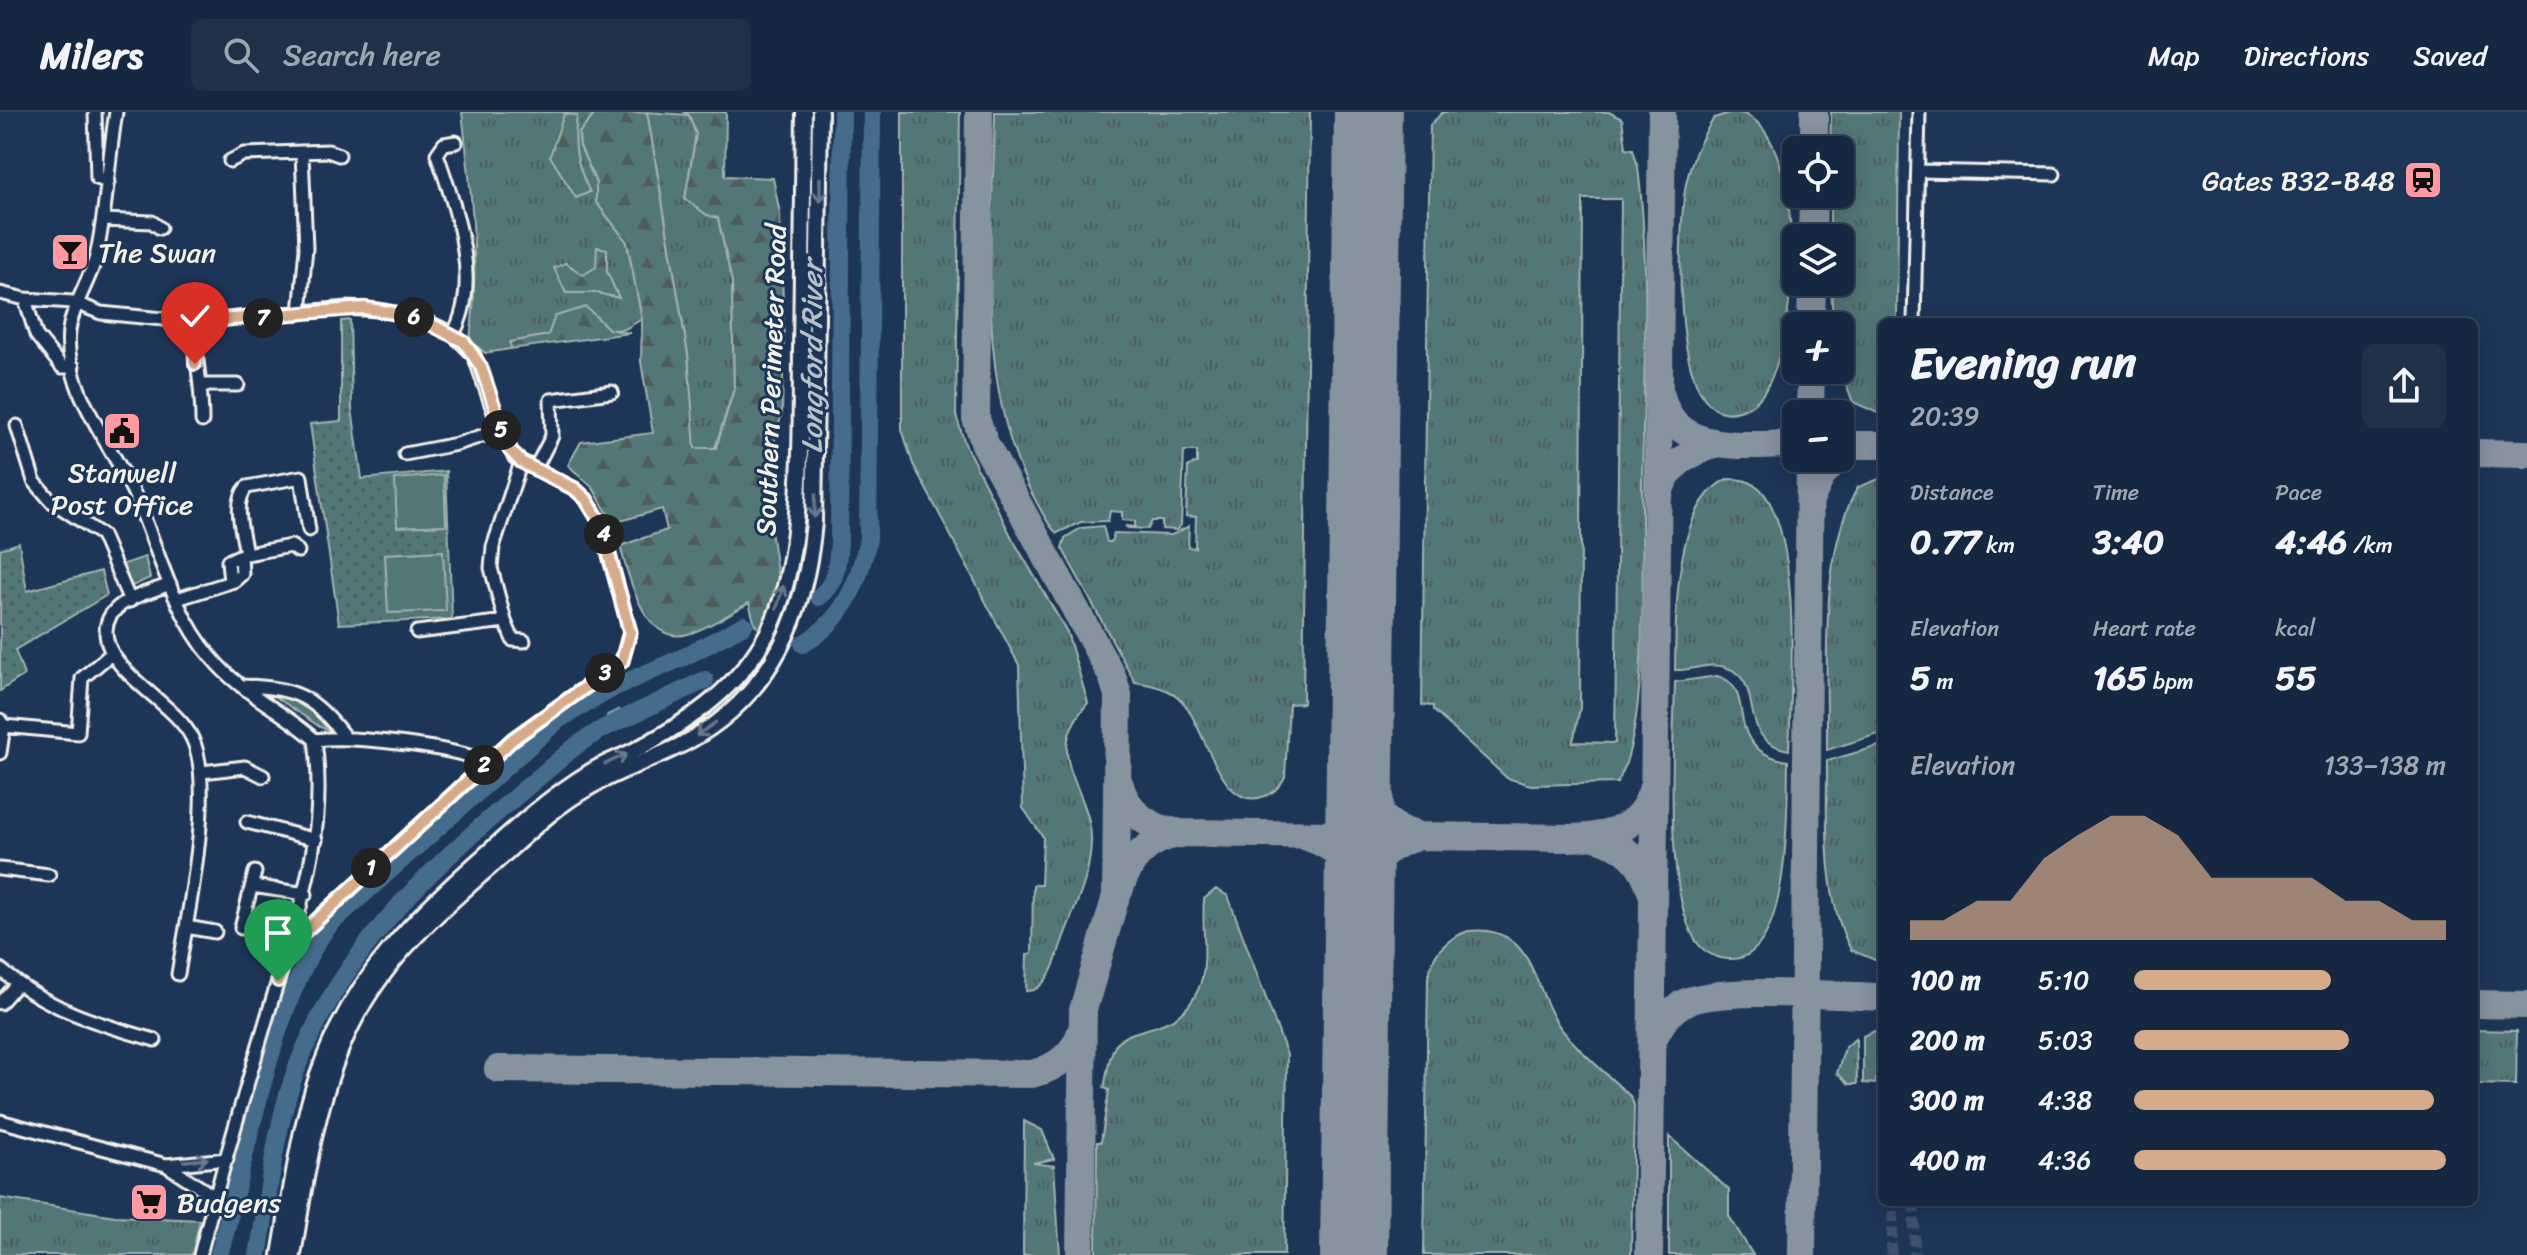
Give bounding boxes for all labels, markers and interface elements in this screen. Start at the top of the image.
search box [191,19,751,91]
text: Milers [40,22,143,89]
text: Search here [283,28,441,82]
text: Map [2148,31,2200,80]
text: Directions [2244,31,2369,80]
text: Saved [2413,31,2487,80]
icon: search [219,33,263,77]
map controls [1782,136,1854,472]
button: locate [1782,136,1854,208]
place label: Gates B32-B48 [2202,156,2395,205]
station icon: Gates B32-B48 [2402,159,2444,201]
one-way arrow [812,176,827,203]
street label: Southern Perimeter Road [741,221,801,537]
button: layers [1782,224,1854,296]
place label: The Swan [98,228,216,277]
bar icon: The Swan [49,231,91,273]
water label: Longford River [785,255,839,453]
pin [161,282,229,364]
icon: check [173,294,217,338]
pin: 6 [394,297,434,337]
text: 6 [408,297,420,336]
pin: 7 [243,298,283,338]
text: 7 [257,298,269,337]
button: + [1782,312,1854,384]
text: Evening run [1910,324,2136,402]
button: share [2362,344,2446,428]
text: 20:39 [1910,393,1980,439]
button: − [1782,400,1854,472]
public building icon: Stanwell Post Office [101,410,143,452]
pin: 5 [481,410,521,450]
text: 5 [494,410,508,449]
place label: Stanwell Post Office [51,448,193,529]
text: Distance [1910,473,1994,512]
text: Time [2093,473,2139,512]
text: Pace [2275,473,2322,512]
one-way arrow [807,492,822,519]
text: 0.77 [1910,512,1981,572]
text: 3:40 [2093,512,2164,572]
text: 4:46 [2275,512,2347,572]
pin: 4 [584,514,624,554]
text: 4 [597,514,611,553]
text: km [1981,526,2015,565]
text: /km [2347,526,2393,565]
one-way arrow [773,584,788,610]
text: Elevation [1910,609,1999,648]
text: Heart rate [2093,609,2196,648]
text: kcal [2275,609,2315,648]
text: 5 [1910,648,1931,708]
text: 165 [2093,648,2147,708]
text: 55 [2275,648,2317,708]
pin: 3 [585,653,625,693]
text: 3 [599,653,611,692]
text: m [1931,662,1953,701]
text: bpm [2147,662,2194,701]
one-way arrow [695,721,717,737]
text: Elevation [1910,742,2015,788]
text: 133–138 m [2324,742,2446,788]
pin: 2 [464,745,504,785]
text: 2 [478,745,490,784]
one-way arrow [603,751,627,766]
pin: 1 [351,848,391,888]
text: 1 [366,848,376,887]
pin [244,899,312,981]
icon: arrive [256,911,300,955]
text: 100 m [1910,957,1981,1003]
text: 5:10 [2038,957,2089,1003]
text: 200 m [1910,1017,1985,1063]
text: 5:03 [2038,1017,2092,1063]
text: 300 m [1910,1077,1984,1123]
text: 4:38 [2038,1077,2092,1123]
text: 400 m [1910,1137,1986,1183]
text: 4:36 [2038,1137,2091,1183]
one-way arrow [182,1152,209,1167]
place label: Budgens [177,1178,281,1227]
supermarket icon: Budgens [128,1181,170,1223]

